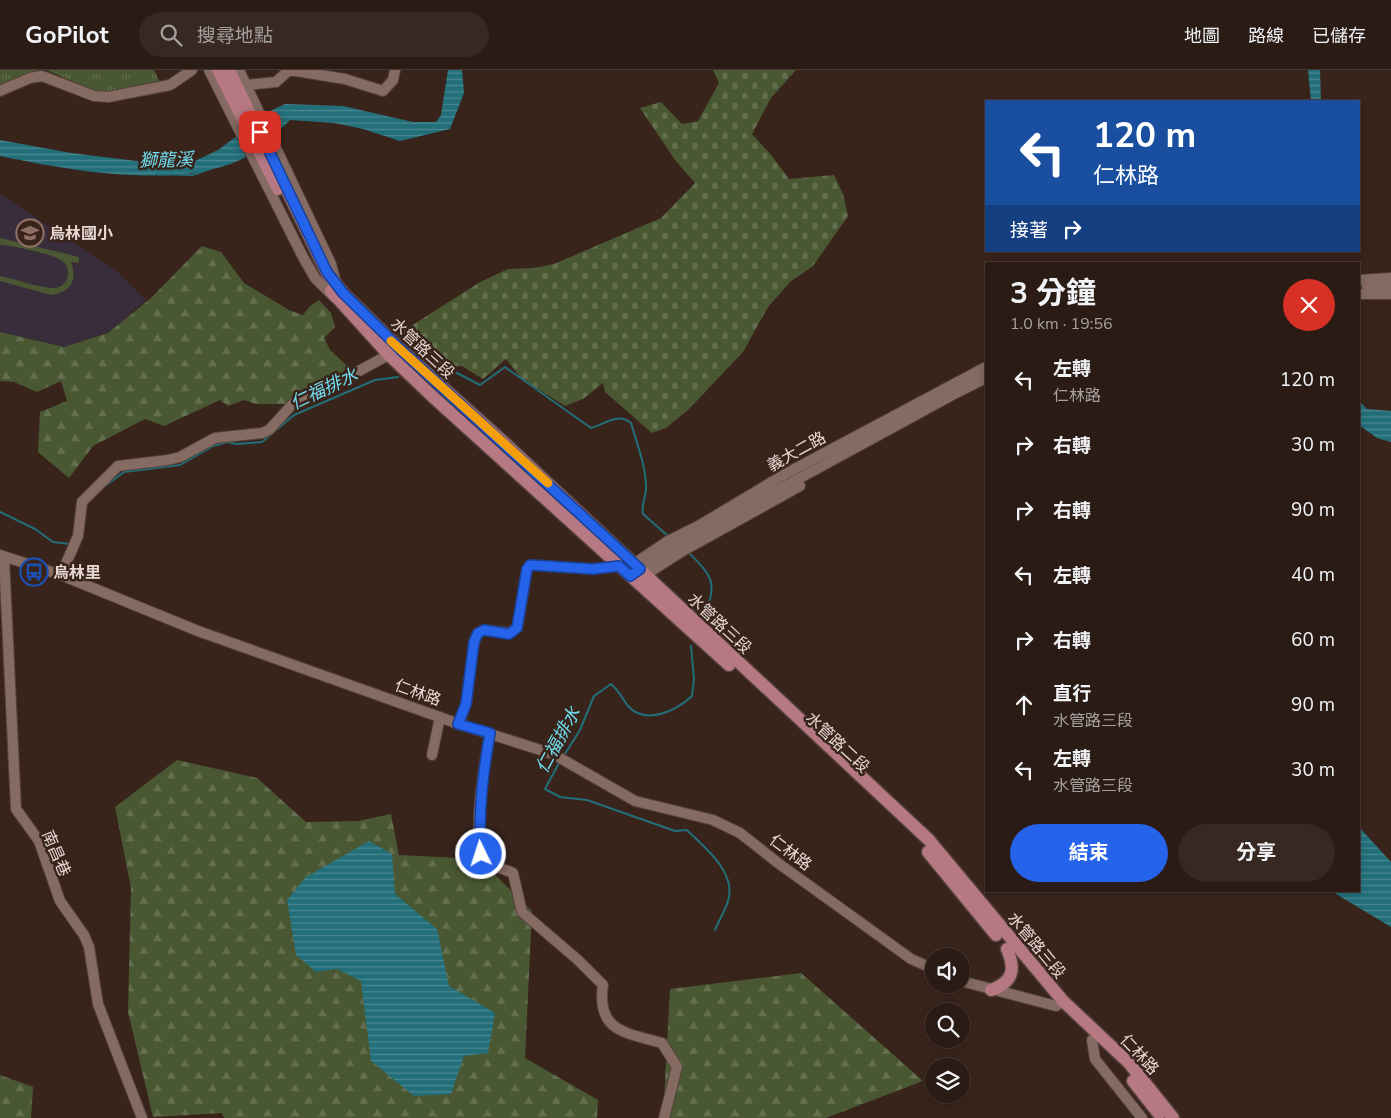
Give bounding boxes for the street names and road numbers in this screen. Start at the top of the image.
street label: 水管路三段 [386,313,459,384]
street label: 義大二路 [763,427,830,477]
street label: 水管路三段 [683,588,756,659]
street label: 仁林路 [391,674,444,711]
street label: 水管路二段 [801,707,874,778]
street label: 南昌巷 [37,827,76,880]
street label: 仁林路 [765,830,816,876]
street label: 水管路三段 [1002,908,1070,983]
street label: 仁林路 [1115,1030,1164,1080]

